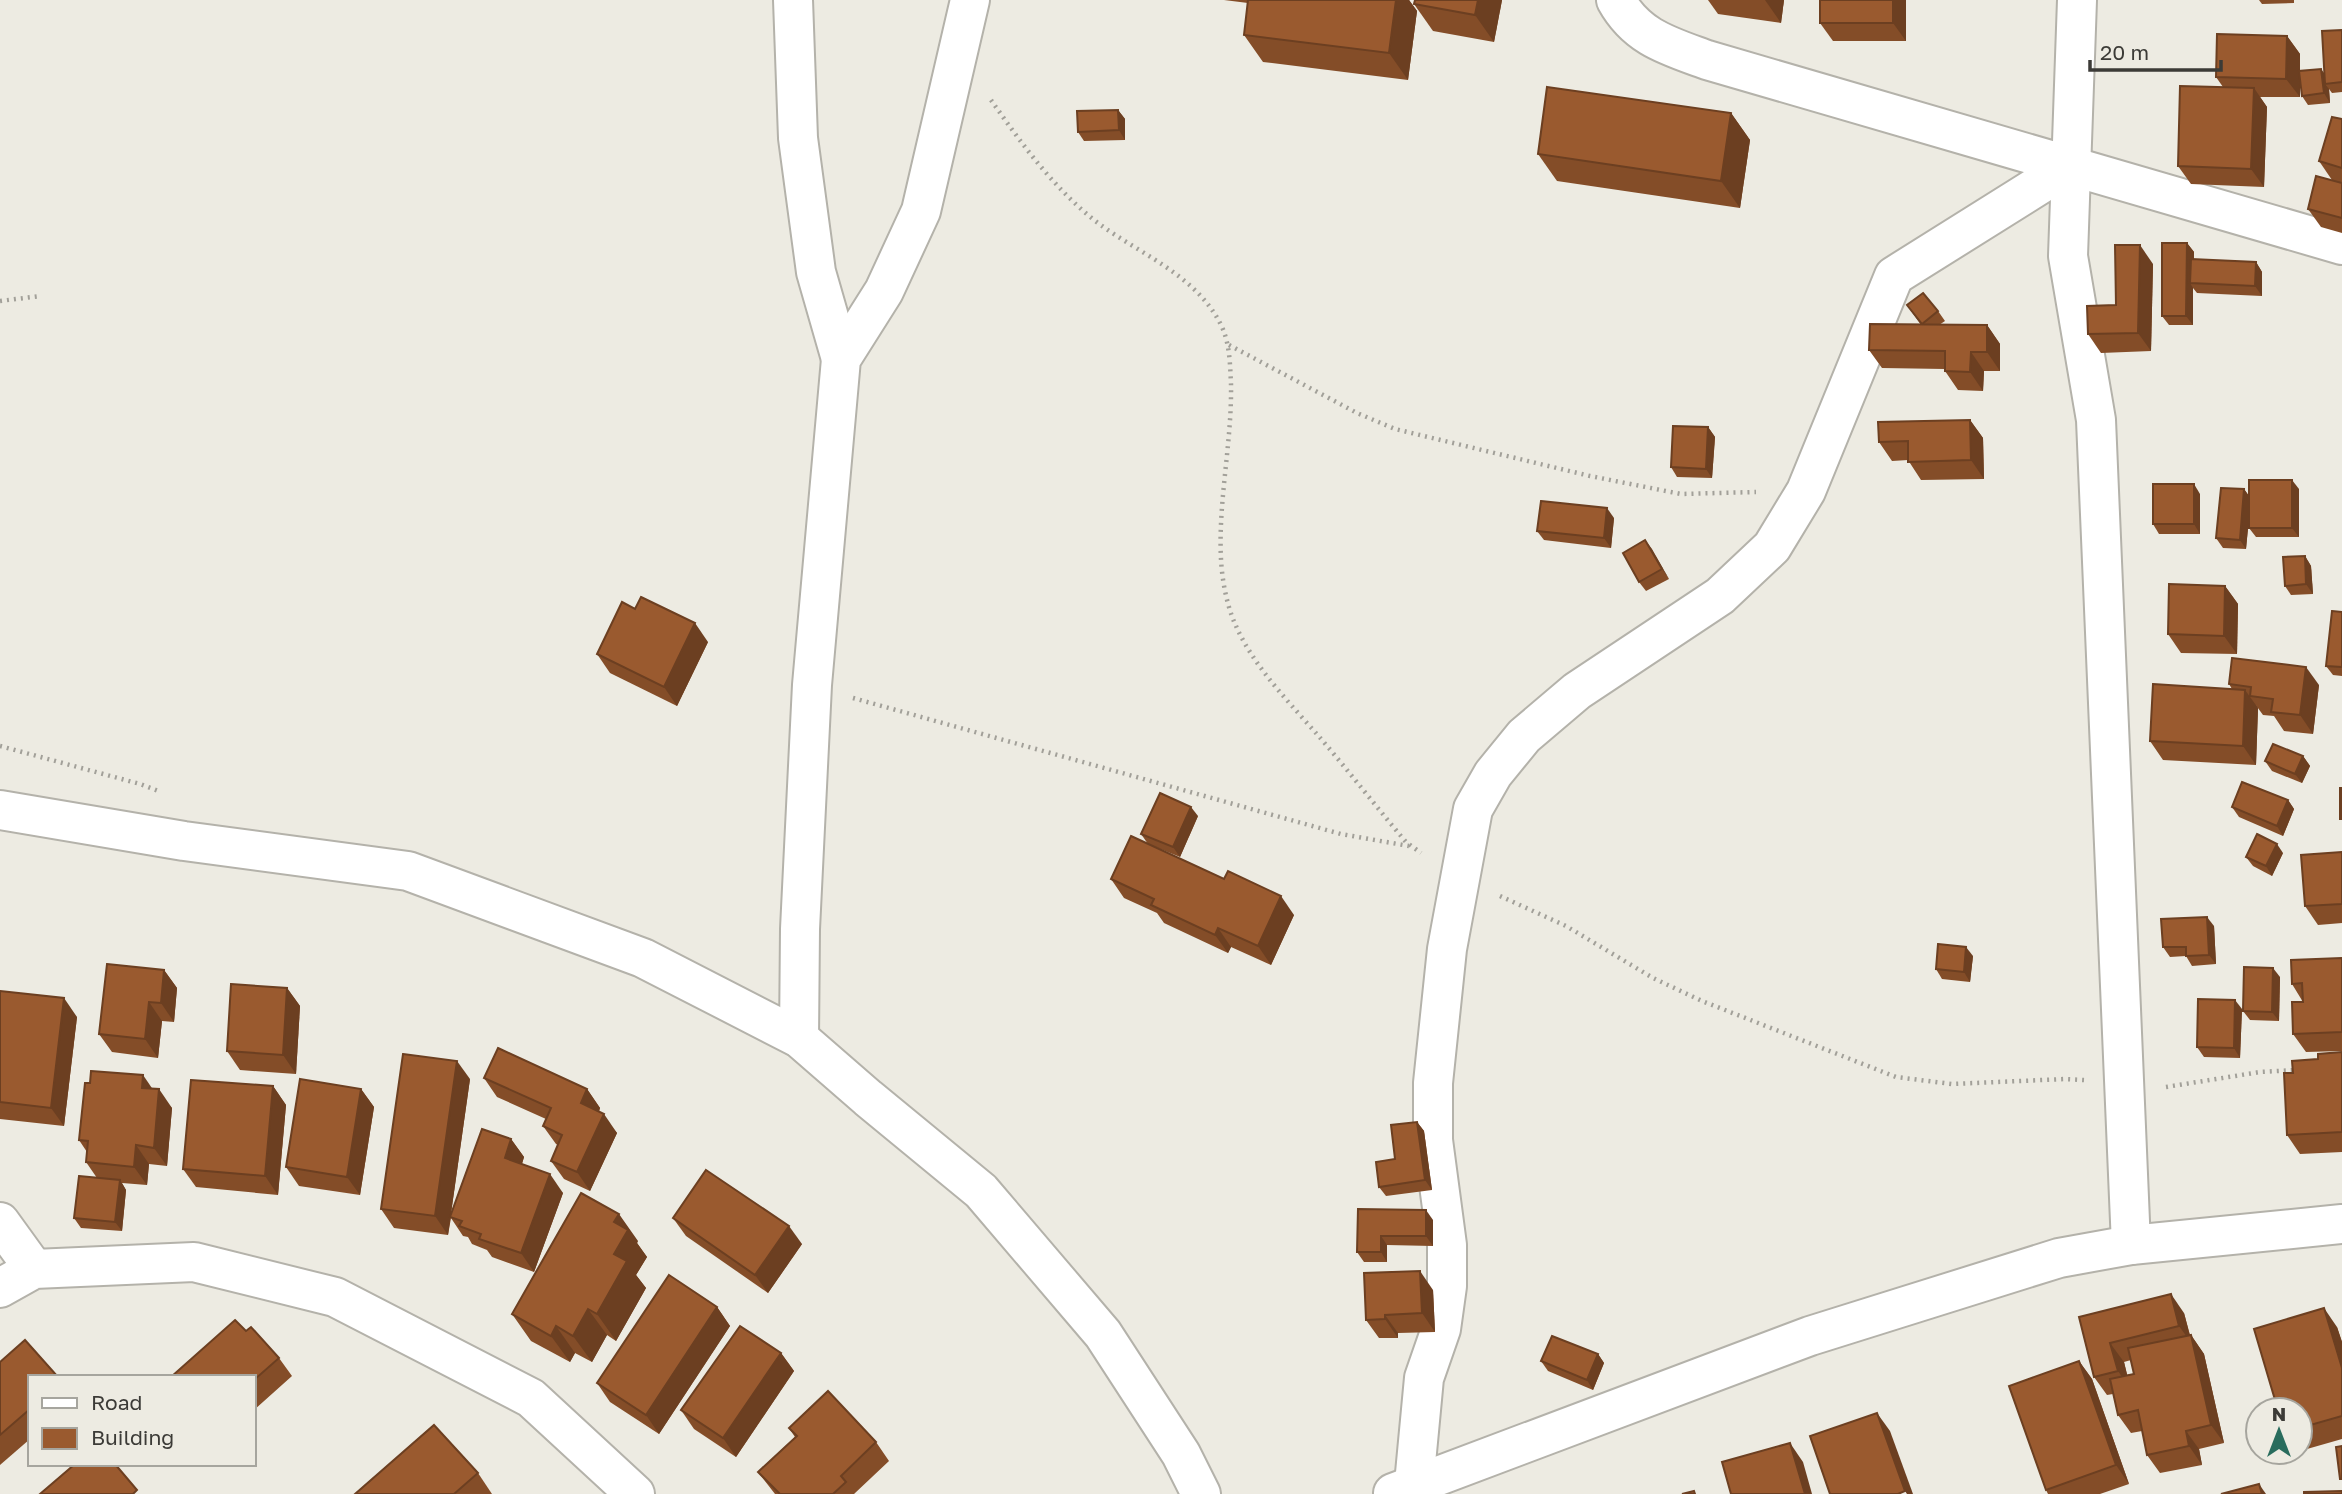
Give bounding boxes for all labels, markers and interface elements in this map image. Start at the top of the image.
scale bar [2090,28,2221,72]
text: 20 m [2100,39,2149,65]
legend [28,1375,256,1466]
text: Road [91,1389,142,1415]
north arrow [2244,1396,2314,1466]
text: N [2272,1402,2286,1425]
text: Building [91,1424,174,1450]

